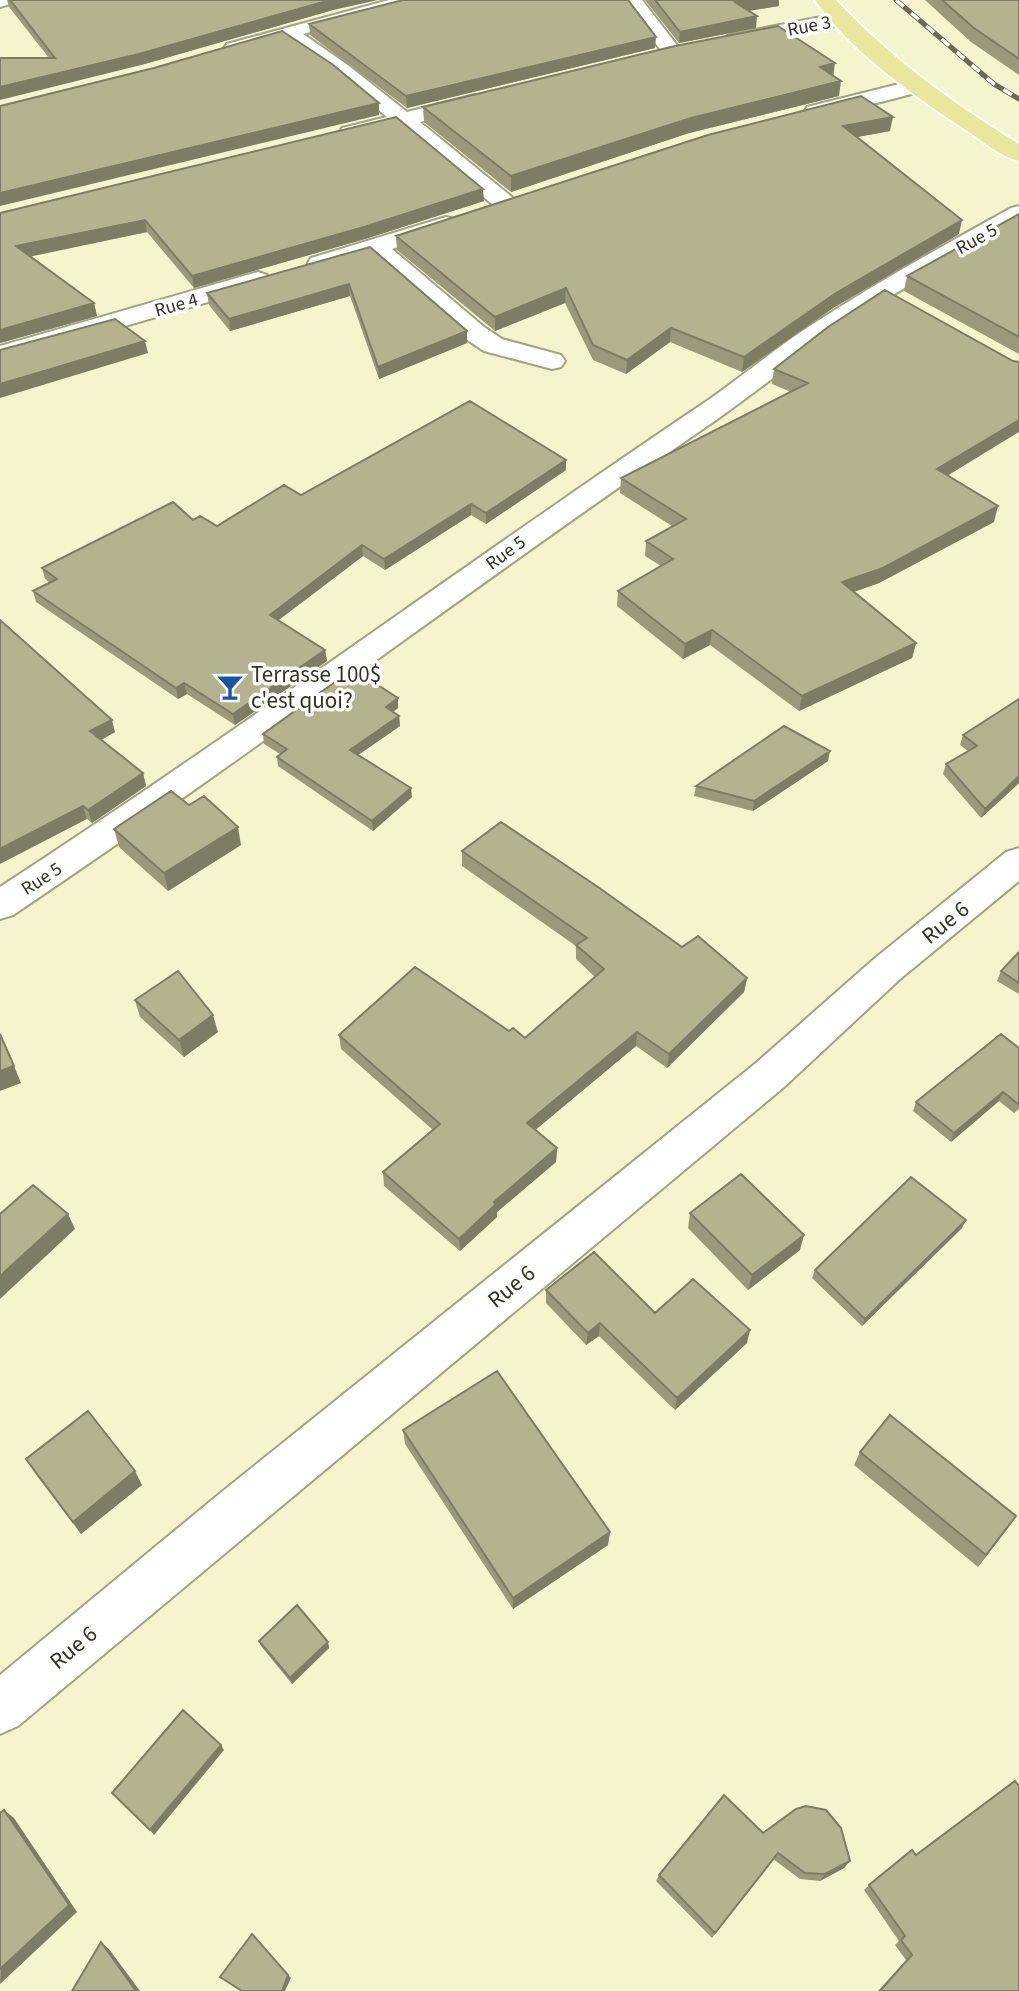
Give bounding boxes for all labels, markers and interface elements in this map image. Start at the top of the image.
street label: Rue 3 [785,9,833,44]
street label: Rue 5 [951,217,1002,262]
street label: Rue 4 [152,286,201,324]
street label: Rue 5 [480,529,532,577]
place label: Terrasse 100$ c'est quoi? [251,658,381,717]
bar icon: Terrasse 100$ c'est quoi? [215,672,245,702]
street label: Rue 5 [16,856,68,903]
street label: Rue 6 [914,893,976,952]
street label: Rue 6 [480,1257,542,1316]
street label: Rue 6 [42,1618,104,1677]

